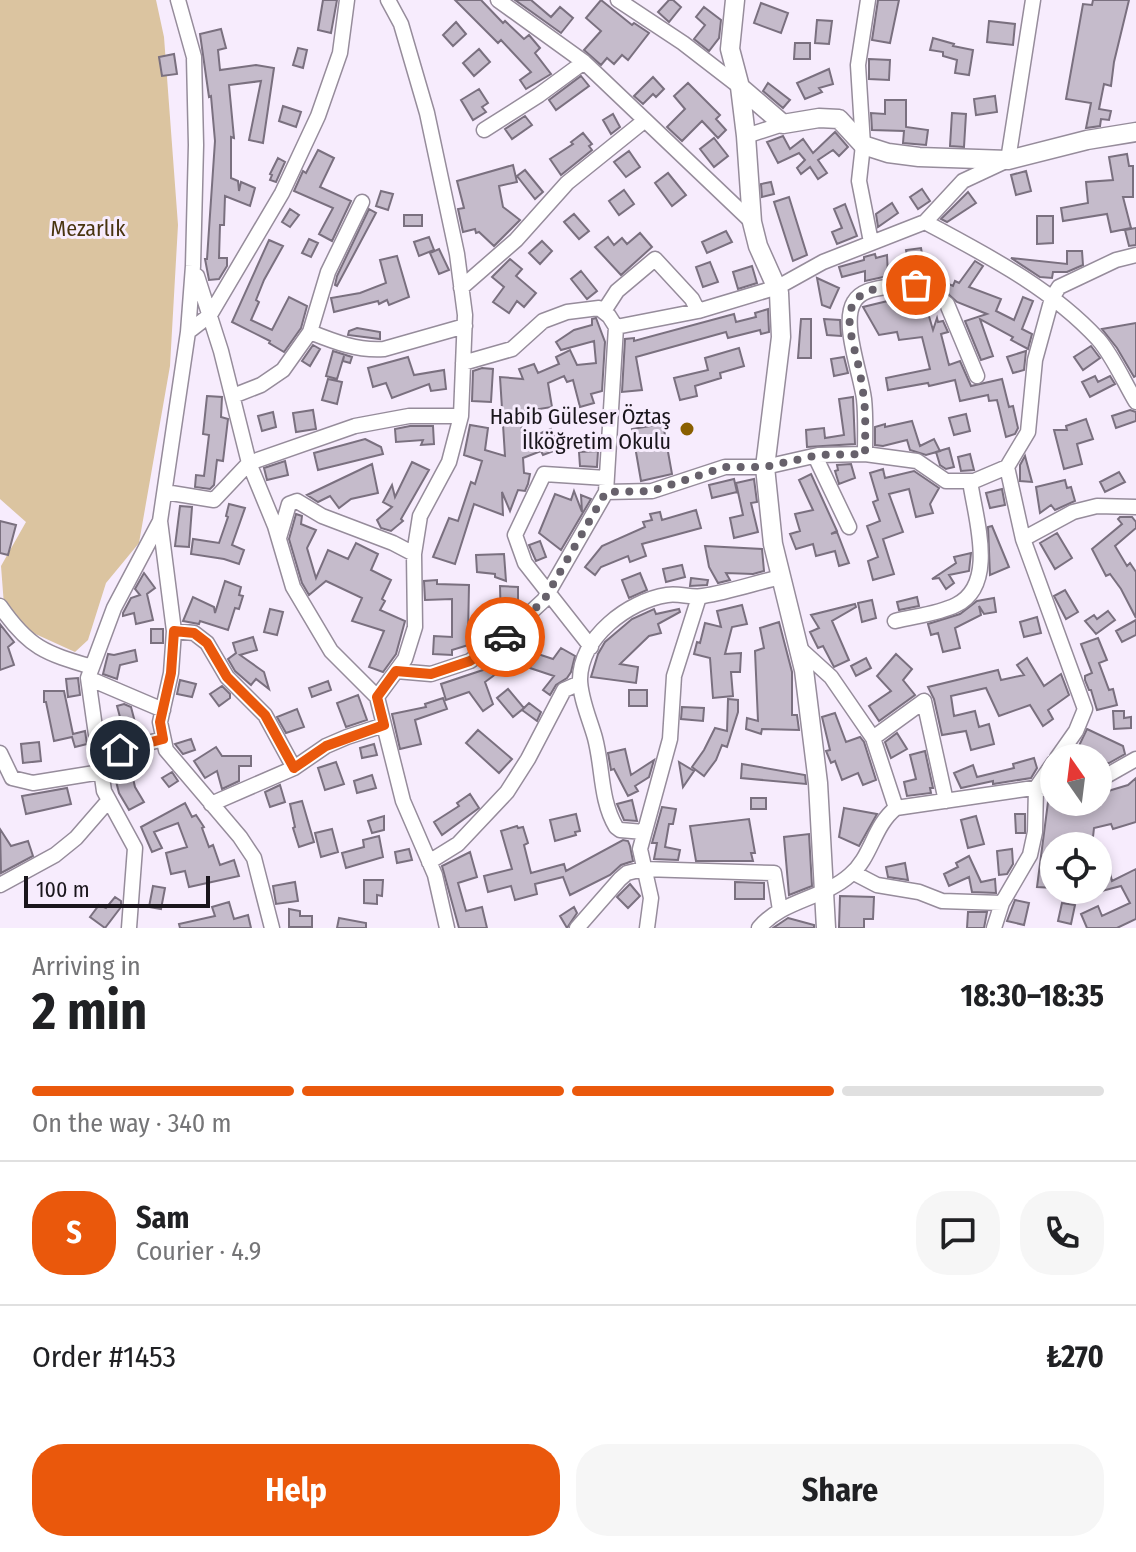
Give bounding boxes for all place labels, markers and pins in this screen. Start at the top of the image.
pin [882,251,950,319]
place label: Habib Güleser Öztaş İlköğretim Okulu [490,403,671,455]
marker: Habib Güleser Öztaş İlköğretim Okulu [678,420,696,438]
pin [86,716,154,784]

